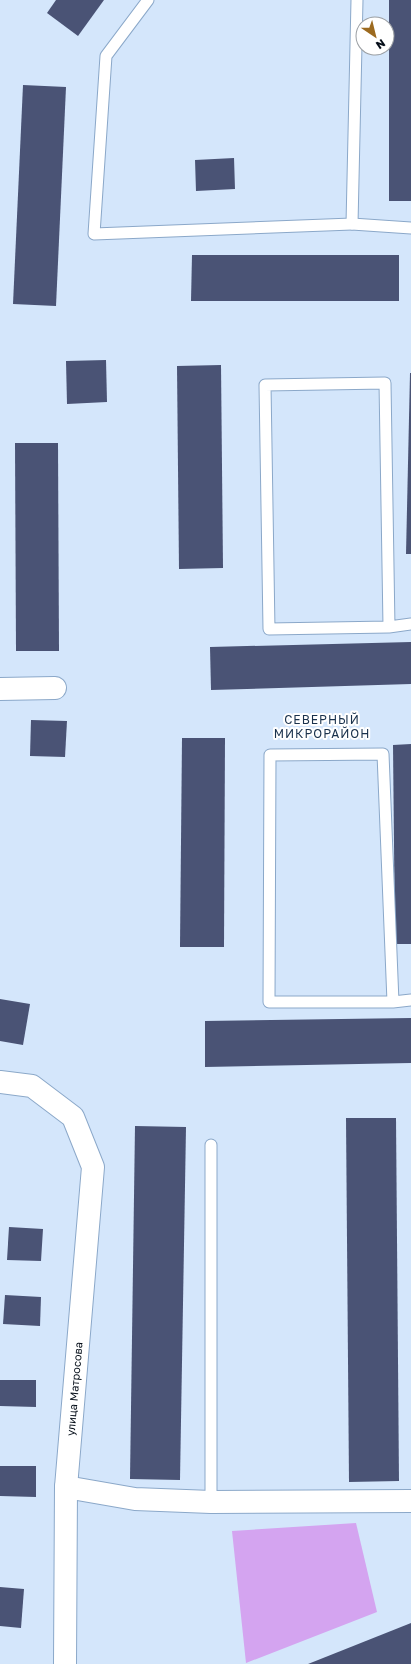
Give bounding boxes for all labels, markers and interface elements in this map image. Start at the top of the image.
north arrow [355,16,395,56]
text: N [374,37,388,52]
district label: СЕВЕРНЫЙ МИКРОРАЙОН [274,712,370,741]
street label: улица Матросова [63,1341,85,1437]

